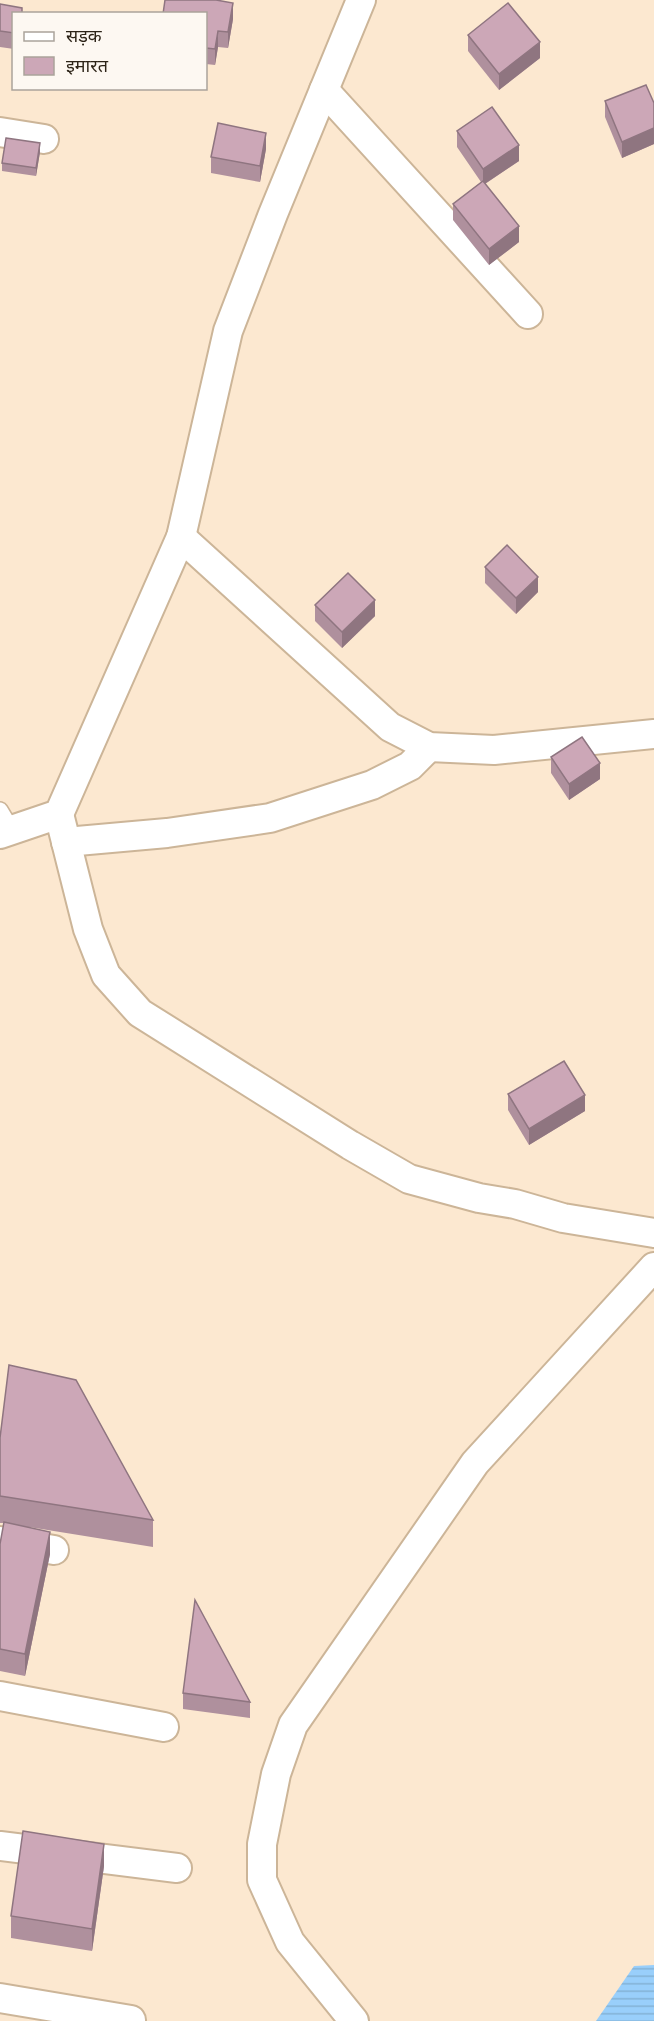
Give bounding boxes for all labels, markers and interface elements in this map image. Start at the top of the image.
legend [12,12,207,90]
text: सड़क [66,28,103,46]
text: इमारत [66,58,109,76]

